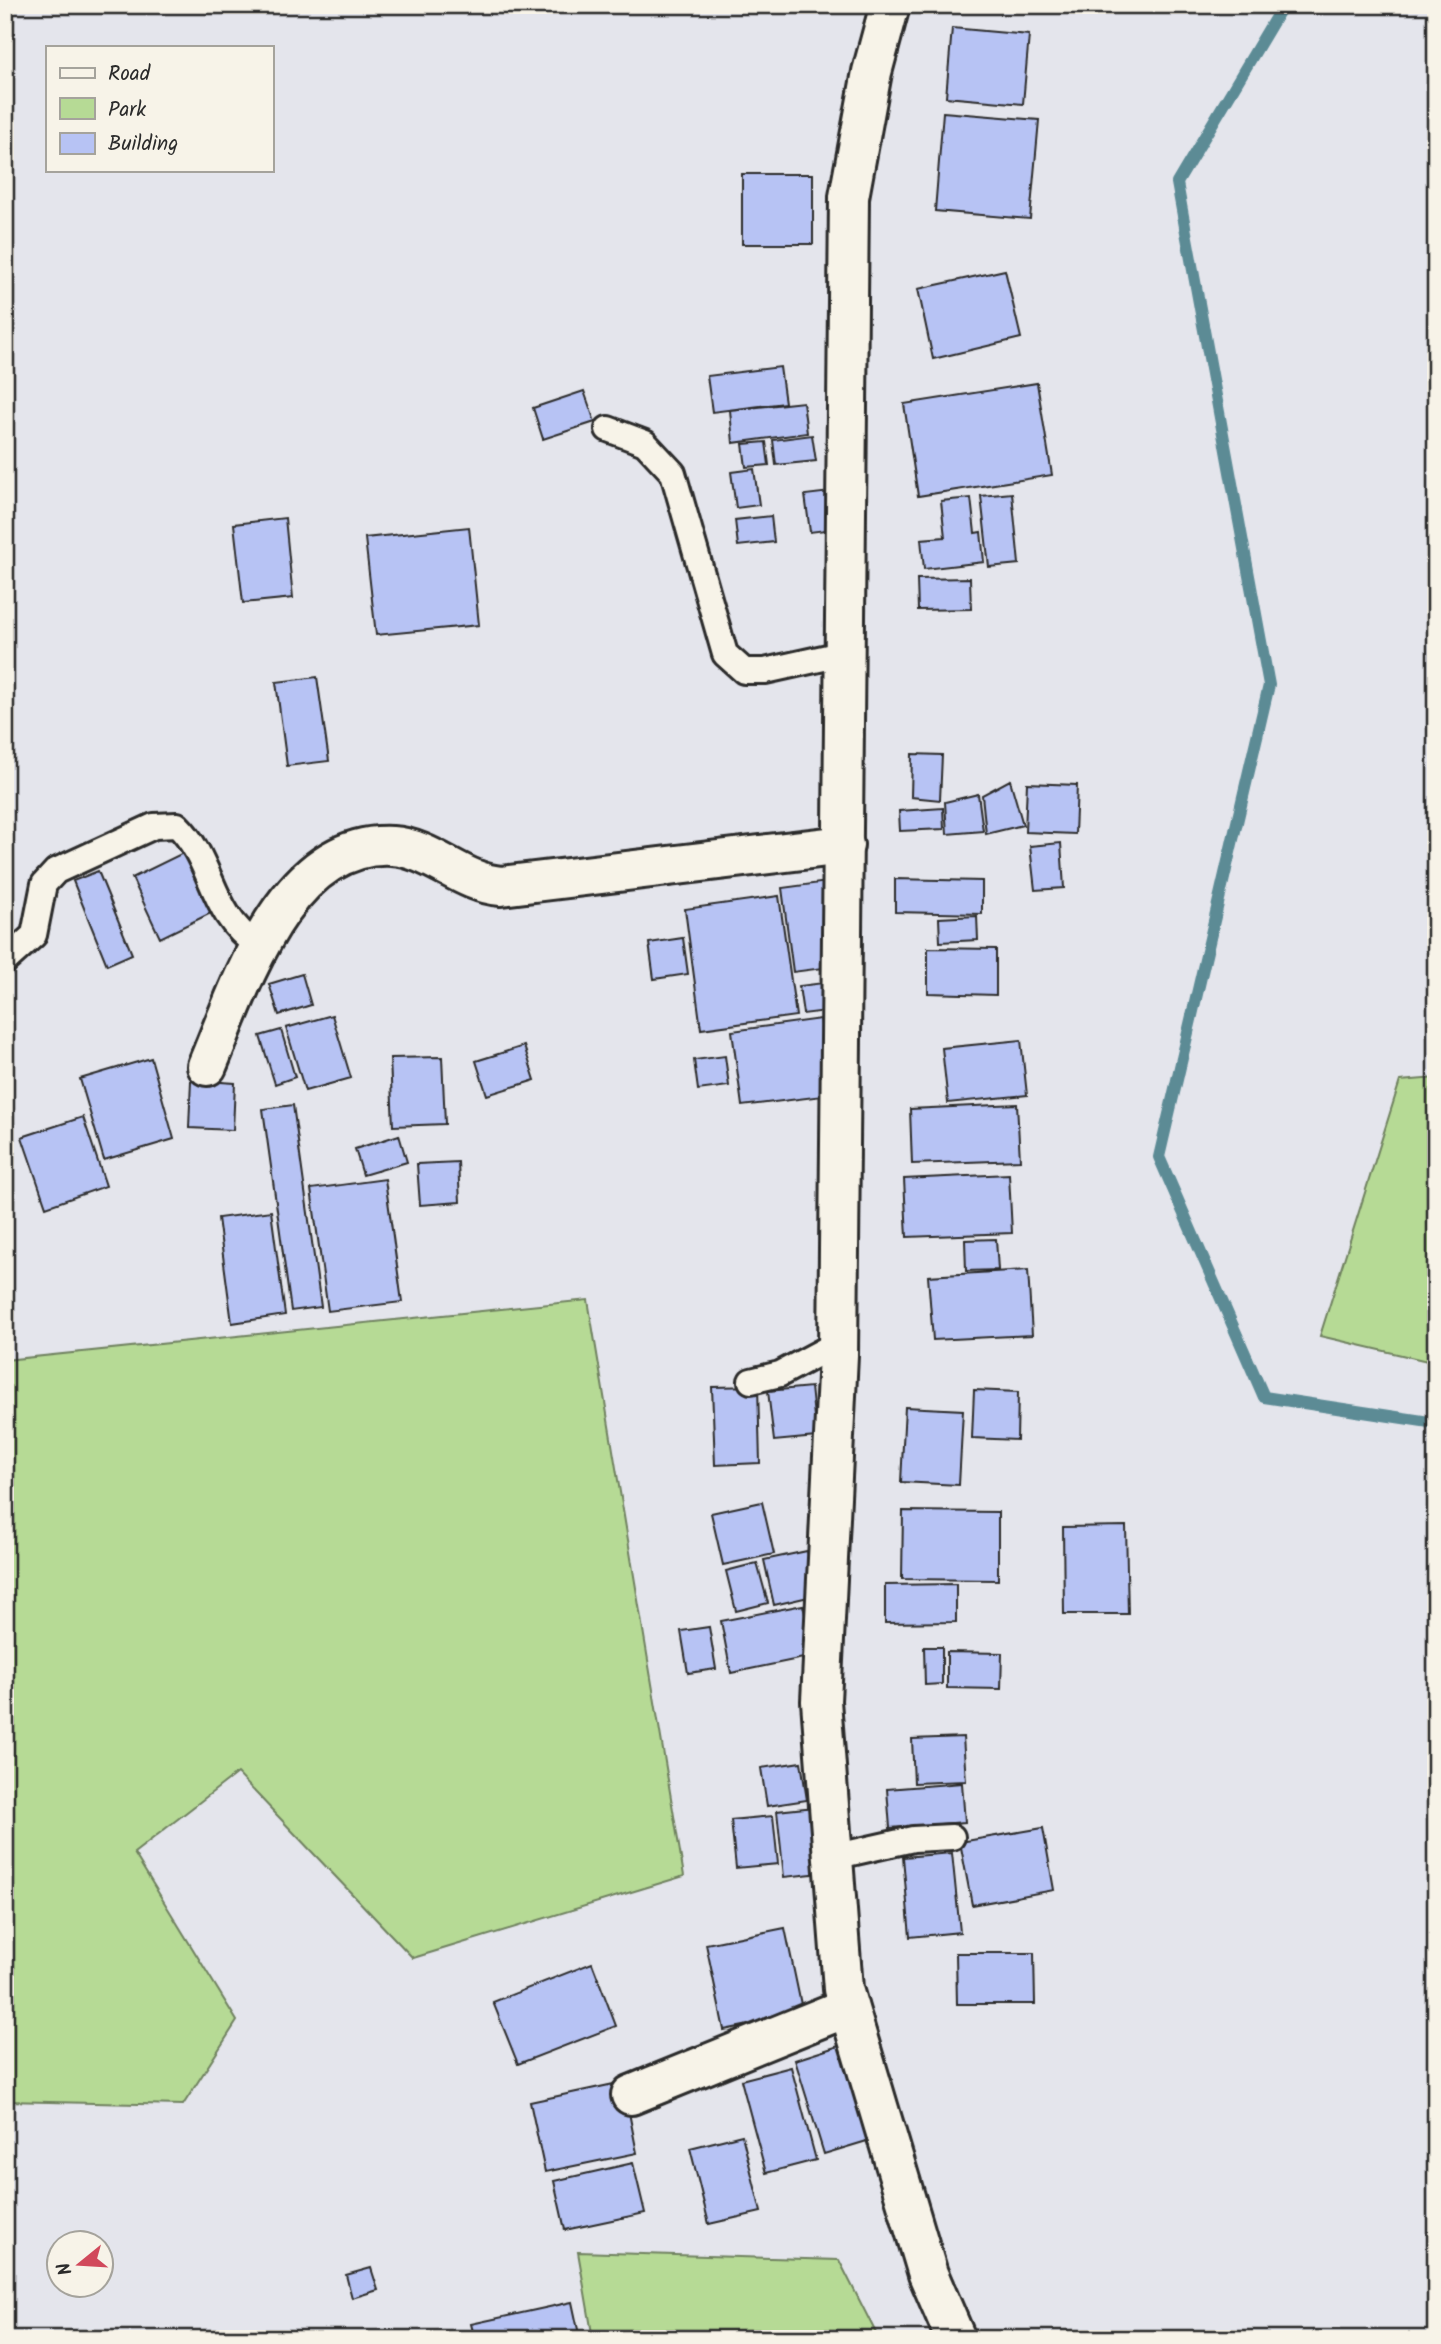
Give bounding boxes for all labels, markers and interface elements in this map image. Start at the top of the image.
legend [46,46,273,172]
text: Road [108,58,151,91]
text: Park [108,94,146,127]
text: Building [108,128,178,161]
north arrow [46,2228,116,2298]
text: N [50,2258,82,2279]

